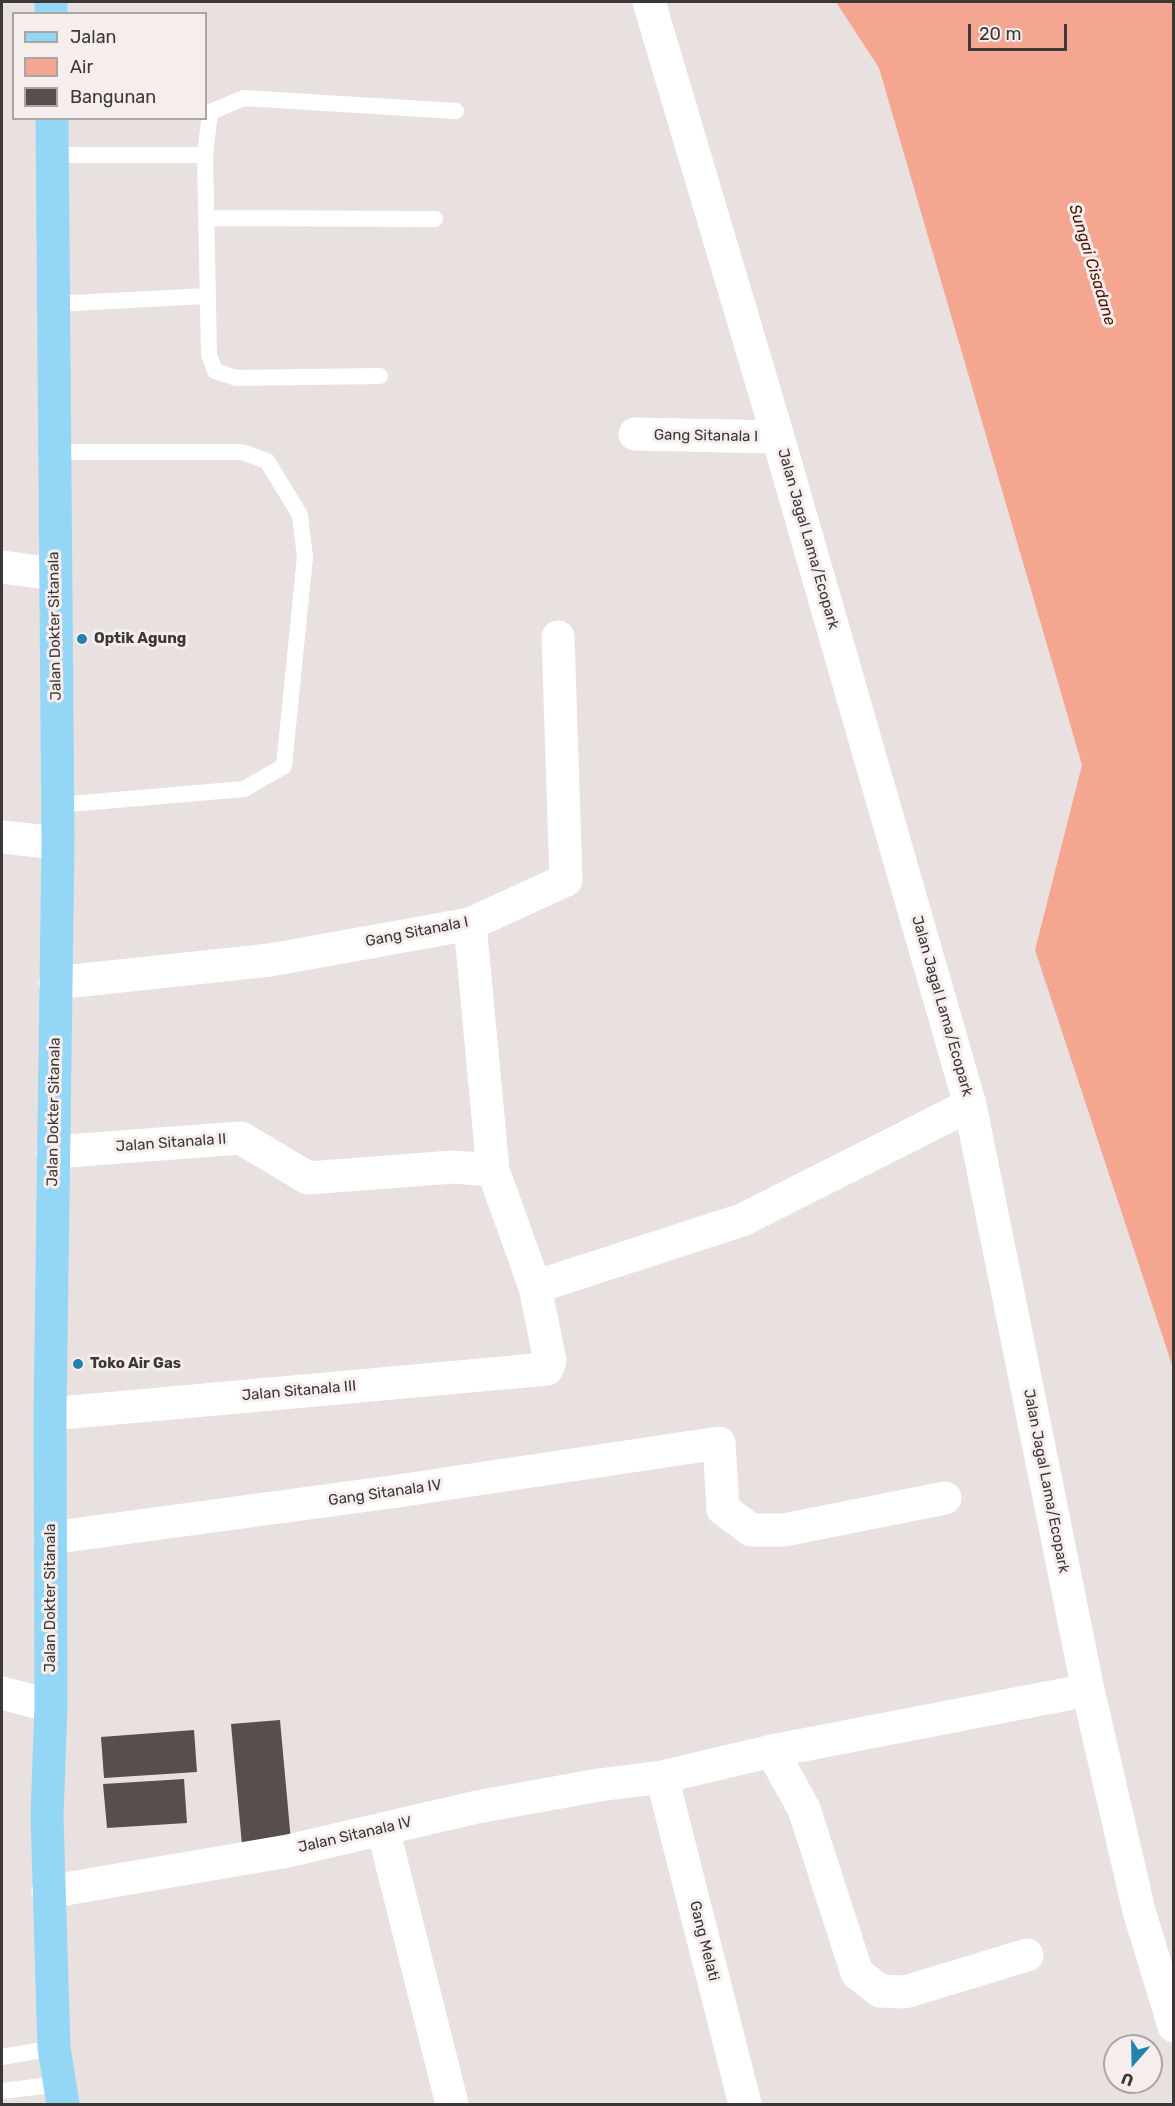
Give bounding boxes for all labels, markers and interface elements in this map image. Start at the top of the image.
legend [12,12,207,120]
scale bar [971,12,1070,50]
text: 20 m [979,23,1021,45]
text: Jalan [70,26,117,48]
text: Air [70,56,93,78]
text: Bangunan [70,86,156,108]
water label: Sungai Cisadane [1064,202,1120,328]
street label: Gang Sitanala I [654,426,758,446]
street label: Jalan Jagal Lama/Ecopark [774,446,842,632]
street label: Jalan Dokter Sitanala [45,551,65,701]
place label: Optik Agung [94,630,186,648]
marker: Optik Agung [75,632,89,646]
street label: Gang Sitanala I [364,913,470,951]
street label: Jalan Jagal Lama/Ecopark [908,913,976,1099]
street label: Jalan Dokter Sitanala [44,1037,64,1187]
street label: Jalan Sitanala II [115,1130,227,1156]
place label: Toko Air Gas [90,1355,181,1373]
marker: Toko Air Gas [71,1357,85,1371]
street label: Jalan Sitanala III [241,1377,357,1405]
street label: Jalan Jagal Lama/Ecopark [1019,1387,1073,1575]
street label: Gang Sitanala IV [327,1476,443,1510]
street label: Jalan Dokter Sitanala [42,1523,60,1673]
street label: Jalan Sitanala IV [296,1813,414,1857]
street label: Gang Melati [685,1899,723,1983]
north arrow [1103,2034,1163,2094]
text: U [1119,2069,1136,2090]

